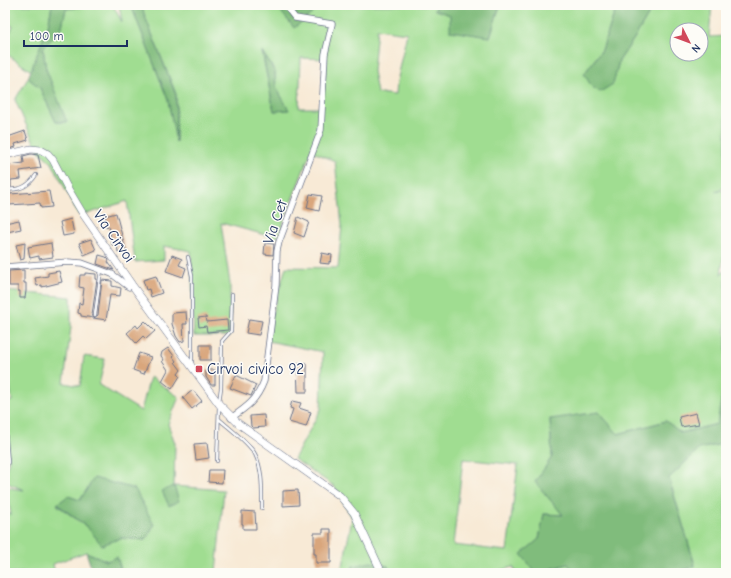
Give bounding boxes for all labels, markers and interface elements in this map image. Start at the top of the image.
scale bar [24,22,127,48]
north arrow [669,22,709,62]
text: 100 m [30,29,63,43]
text: N [689,41,703,55]
street label: Via Cet [259,197,291,246]
street label: Via Cirvoi [89,206,139,266]
place label: Cirvoi civico 92 [207,360,304,378]
marker: Cirvoi civico 92 [194,364,204,374]

